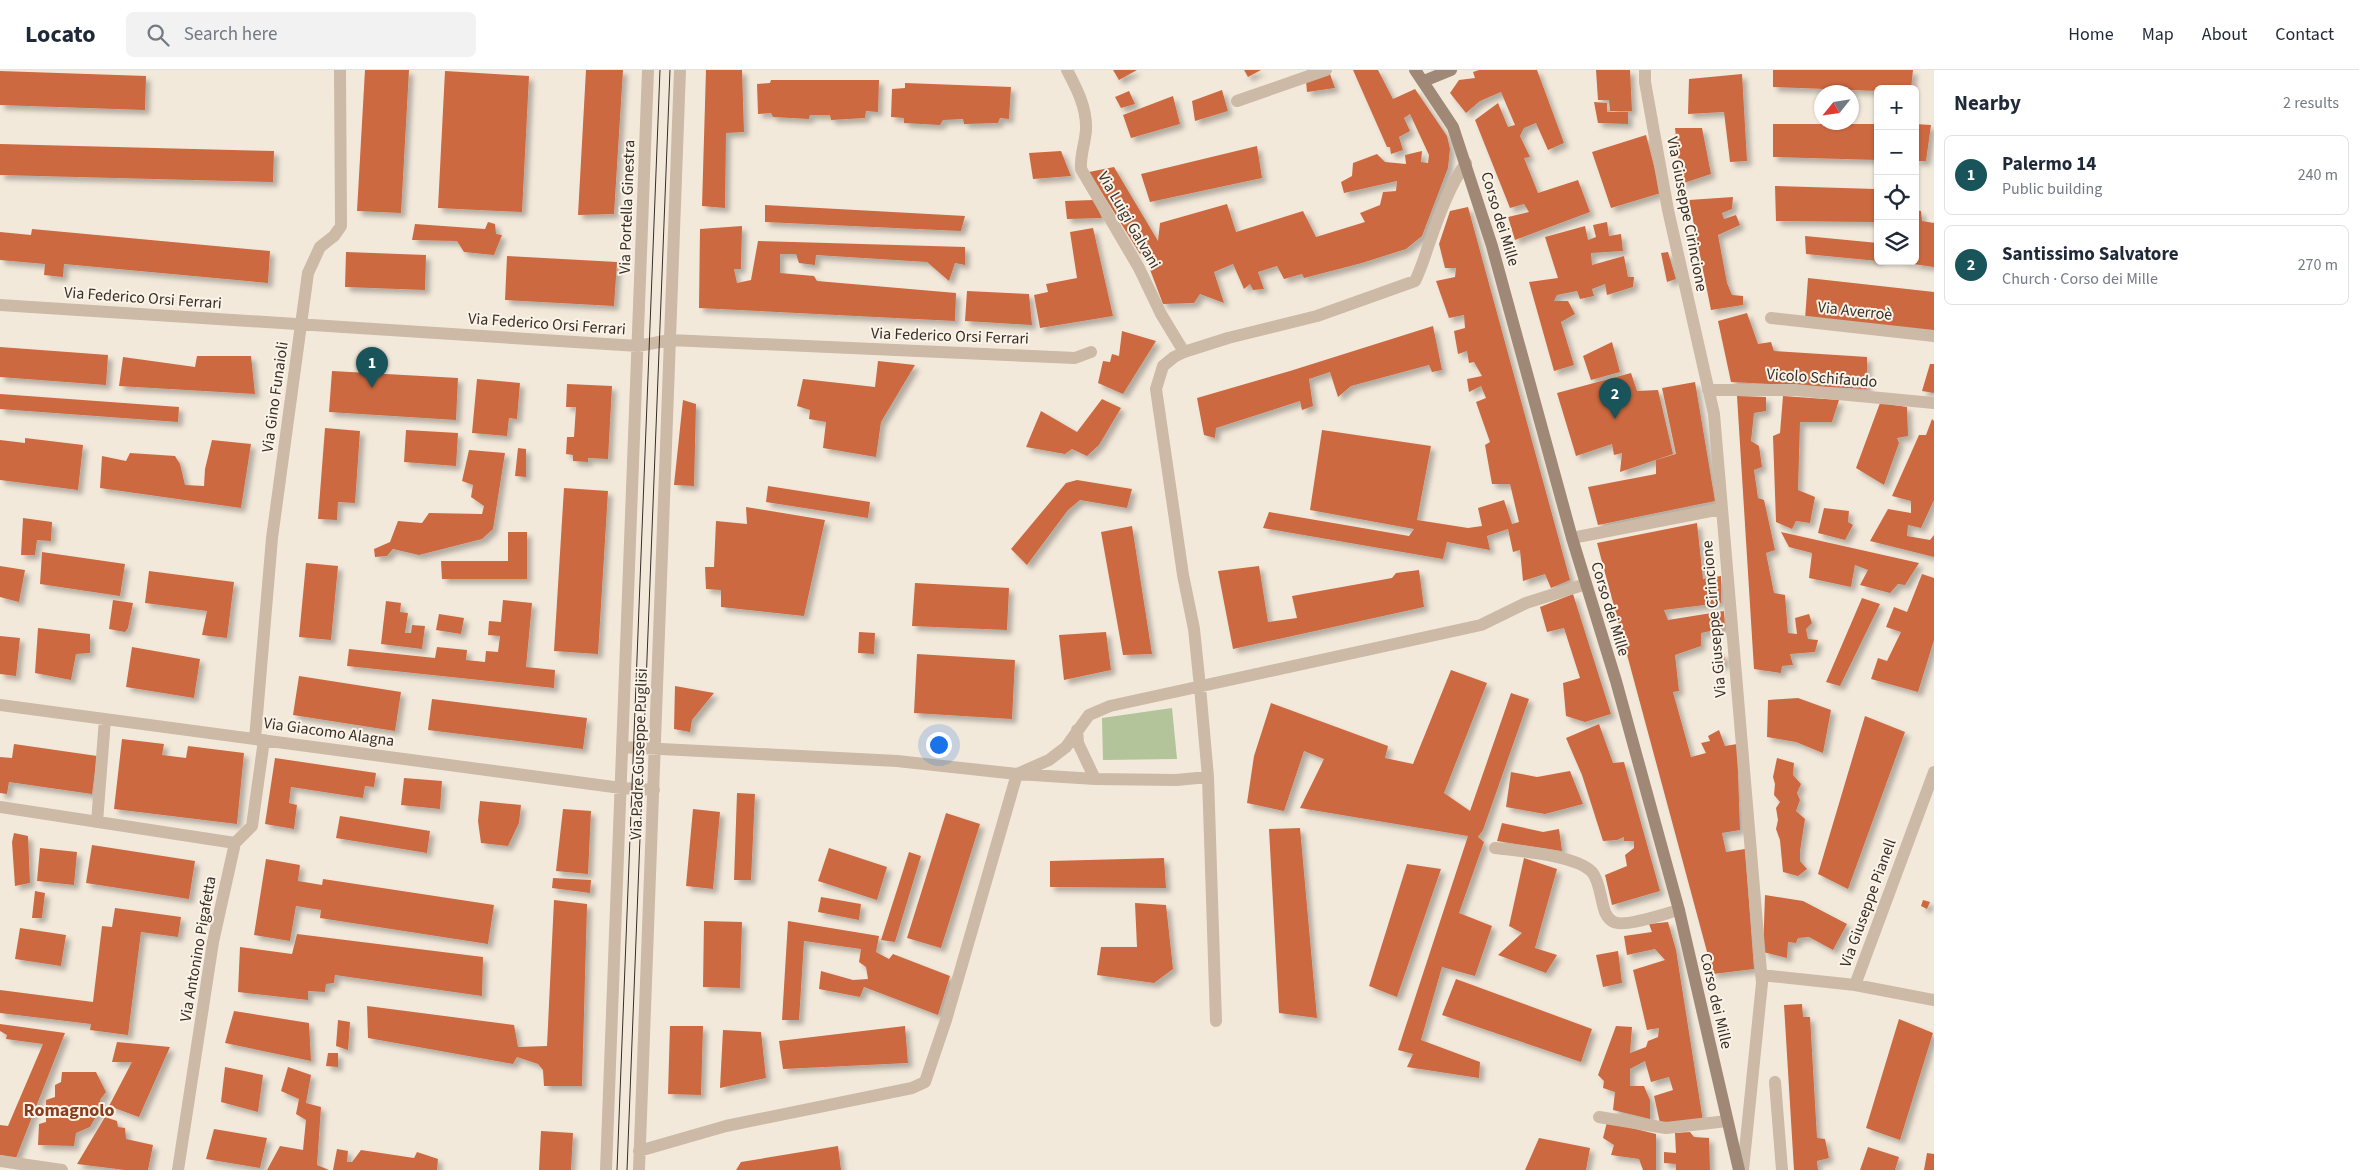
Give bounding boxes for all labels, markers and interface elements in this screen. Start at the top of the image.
search box [126,12,476,57]
text: Locato [25,17,96,52]
icon: search [144,21,172,49]
text: Search here [184,21,277,48]
text: Home [2068,22,2114,47]
text: Map [2142,22,2174,47]
text: About [2202,22,2247,47]
text: Contact [2275,22,2334,47]
north arrow [1814,85,1859,130]
map controls [1874,85,1919,265]
button: + [1874,85,1919,130]
text: Nearby [1954,88,2021,118]
text: 2 results [2283,92,2339,114]
button: − [1874,130,1919,175]
street label: Via Giuseppe Cirincione [1661,135,1713,293]
street label: Via Portella Ginestra [614,139,640,275]
text: Palermo 14 [2002,151,2096,178]
text: 1 [1967,164,1975,186]
text: 240 m [2298,164,2338,186]
street label: Via Luigi Galvani [1092,167,1166,273]
street label: Corso dei Mille [1475,169,1525,269]
button: locate [1874,175,1919,220]
text: Public building [2002,178,2102,200]
button: layers [1874,220,1919,265]
text: Santissimo Salvatore [2002,241,2179,268]
text: 2 [1967,254,1975,276]
text: 270 m [2298,254,2338,276]
text: Church · Corso dei Mille [2002,268,2158,290]
street label: Via Federico Orsi Ferrari [63,282,223,314]
street label: Via Averroè [1817,296,1893,326]
street label: Via Federico Orsi Ferrari [467,308,627,340]
street label: Via Federico Orsi Ferrari [871,322,1029,350]
street label: Via Gino Funaioli [256,340,294,454]
pin: 1 [356,347,388,388]
street label: Vicolo Schifaudo [1766,363,1878,393]
pin: 2 [1599,378,1631,419]
street label: Via Giuseppe Cirincione [1696,540,1732,698]
street label: Corso dei Mille [1585,559,1635,659]
street label: Via Padre Guseppe Puglisi [625,668,653,840]
street label: Via Giacomo Alagna [262,712,396,752]
your location [926,732,952,758]
street label: Via Giuseppe Pianell [1835,836,1901,970]
street label: Via Antonino Pigafetta [174,874,222,1024]
street label: Corso dei Mille [1694,951,1738,1051]
district label: Romagnolo [24,1098,114,1123]

